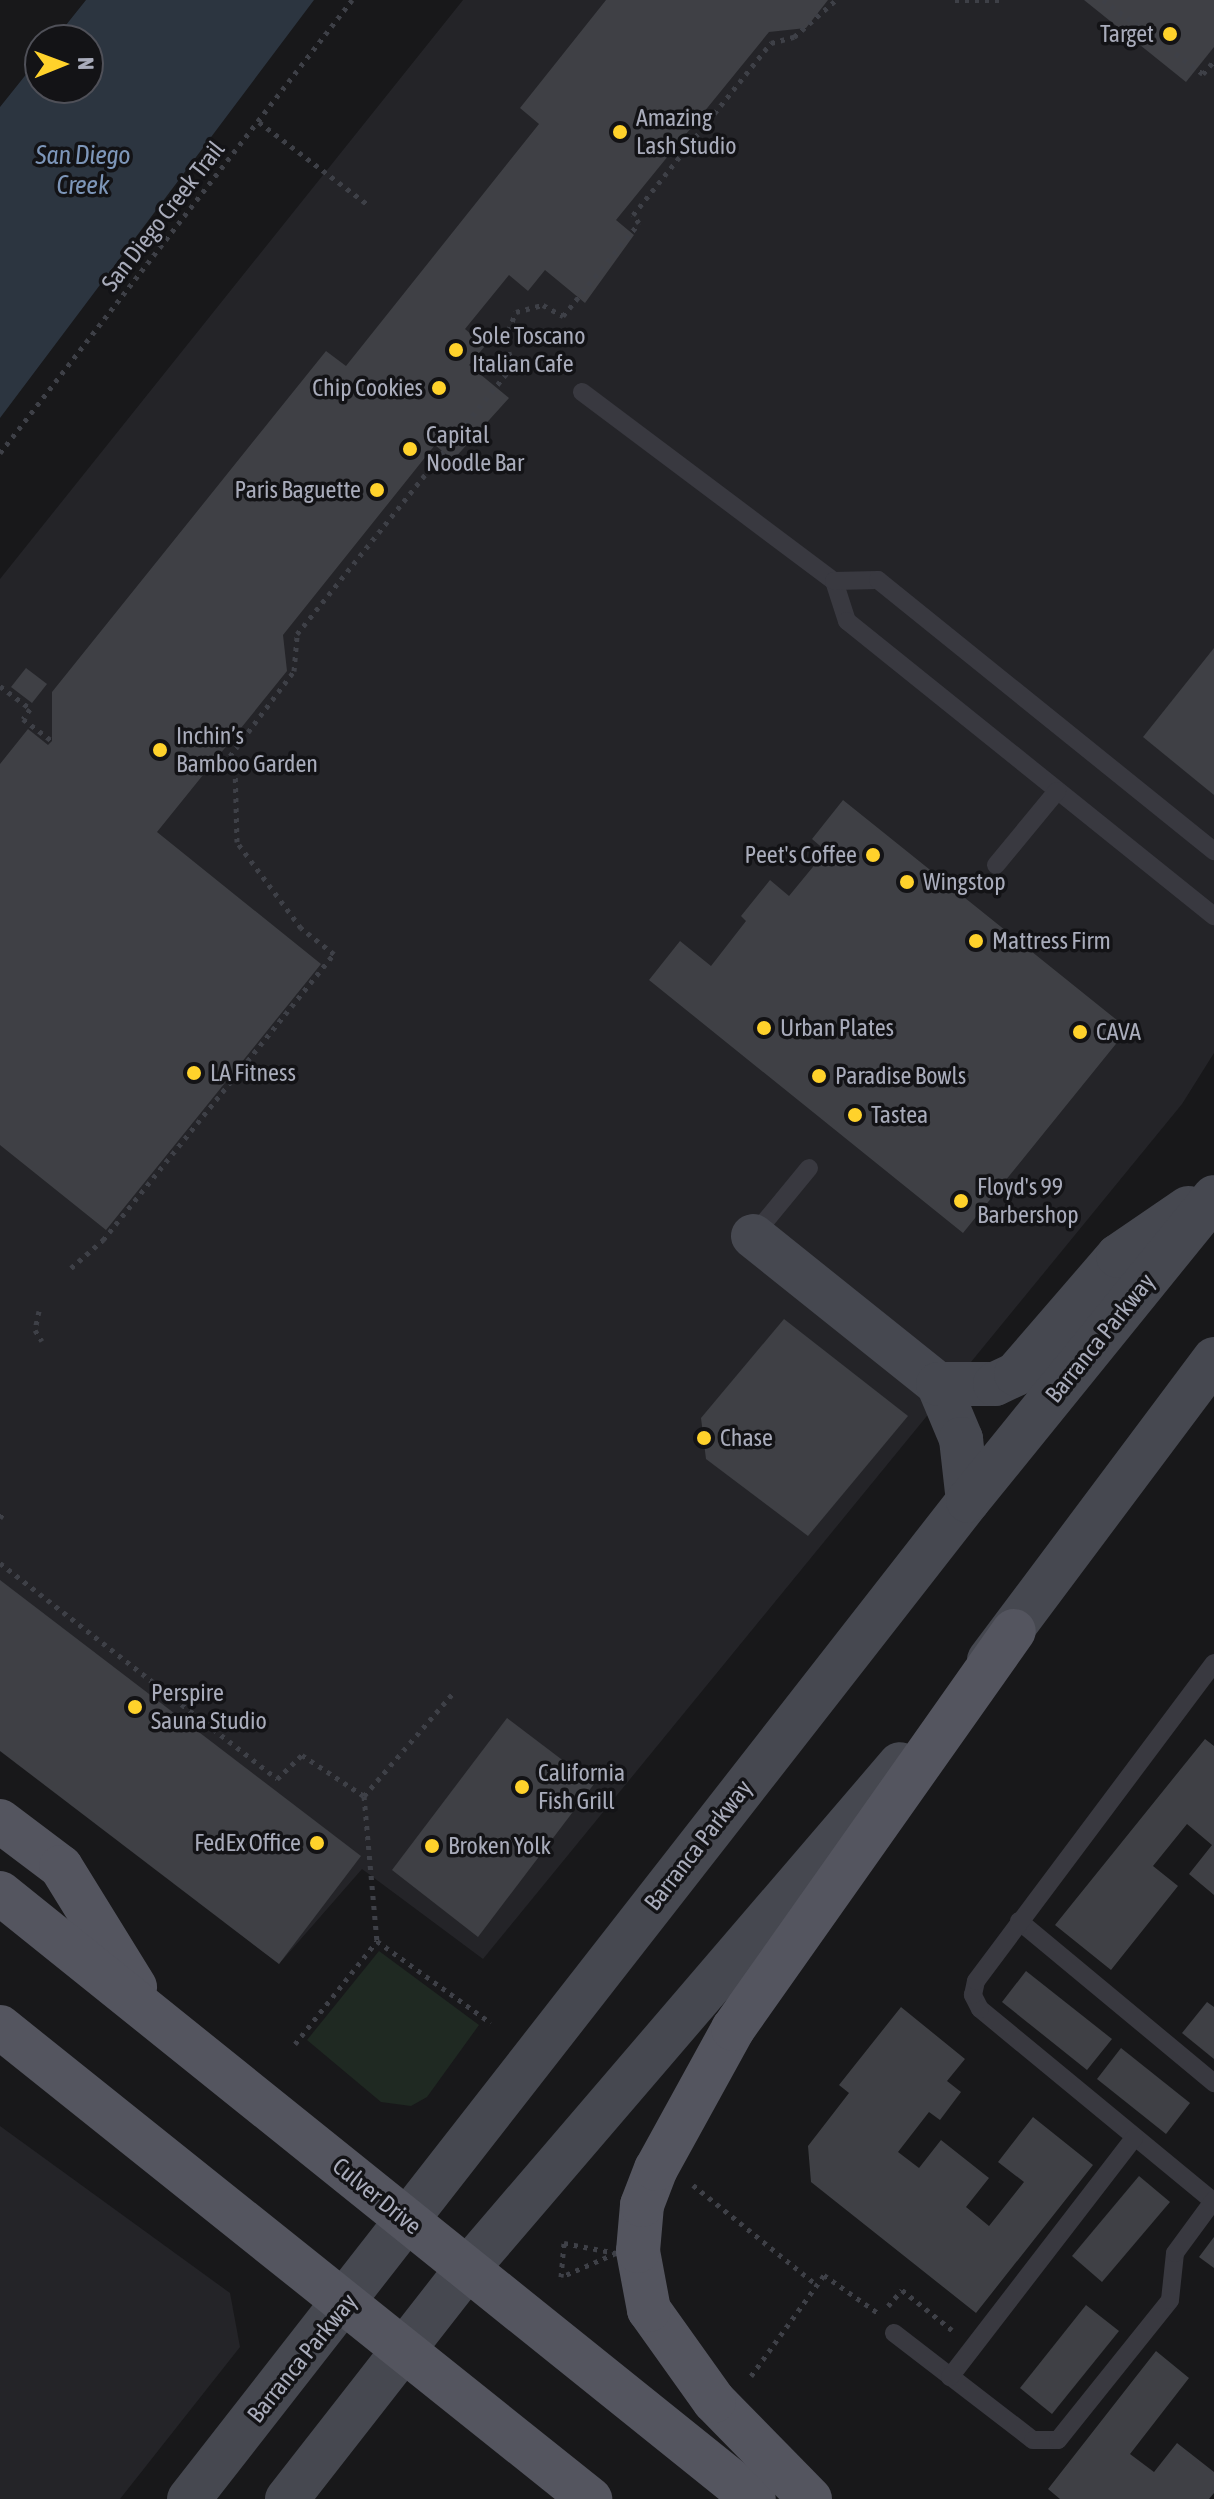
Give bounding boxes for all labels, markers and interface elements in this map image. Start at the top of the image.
place label: Target [1100,20,1154,48]
north arrow [24,24,104,104]
marker: Target [1161,25,1179,43]
text: N [73,57,99,70]
place label: Amazing Lash Studio [636,104,737,160]
marker: Amazing Lash Studio [611,123,629,141]
street label: San Diego Creek Trail [95,135,231,297]
water label: San Diego Creek [36,140,130,202]
place label: Sole Toscano Italian Cafe [472,322,585,378]
marker: Sole Toscano Italian Cafe [447,341,465,359]
place label: Chip Cookies [312,374,423,402]
marker: Chip Cookies [430,379,448,397]
place label: Capital Noodle Bar [426,421,524,477]
marker: Capital Noodle Bar [401,440,419,458]
place label: Paris Baguette [234,476,361,504]
marker: Paris Baguette [368,481,386,499]
place label: Inchin’s Bamboo Garden [176,722,318,778]
marker: Inchin’s Bamboo Garden [151,741,169,759]
place label: Peet's Coffee [744,841,857,869]
marker: Peet's Coffee [864,846,882,864]
place label: Wingstop [923,868,1006,896]
marker: Wingstop [898,873,916,891]
place label: Mattress Firm [992,927,1111,955]
marker: Mattress Firm [967,932,985,950]
place label: Urban Plates [780,1014,894,1042]
place label: CAVA [1096,1018,1141,1046]
marker: Urban Plates [755,1019,773,1037]
marker: CAVA [1071,1023,1089,1041]
place label: LA Fitness [210,1059,296,1087]
place label: Paradise Bowls [835,1062,966,1090]
marker: LA Fitness [185,1064,203,1082]
marker: Paradise Bowls [810,1067,828,1085]
place label: Tastea [871,1101,928,1129]
marker: Tastea [846,1106,864,1124]
place label: Floyd's 99 Barbershop [977,1173,1079,1229]
marker: Floyd's 99 Barbershop [952,1192,970,1210]
street label: Barranca Parkway [1039,1268,1161,1408]
place label: Chase [720,1424,773,1452]
marker: Chase [695,1429,713,1447]
place label: Perspire Sauna Studio [151,1679,267,1735]
marker: Perspire Sauna Studio [126,1698,144,1716]
place label: California Fish Grill [538,1759,625,1815]
street label: Barranca Parkway [638,1774,758,1916]
marker: California Fish Grill [513,1778,531,1796]
place label: FedEx Office [194,1829,301,1857]
place label: Broken Yolk [448,1832,551,1860]
marker: FedEx Office [308,1834,326,1852]
marker: Broken Yolk [423,1837,441,1855]
street label: Culver Drive [327,2151,427,2241]
street label: Barranca Parkway [241,2288,363,2428]

